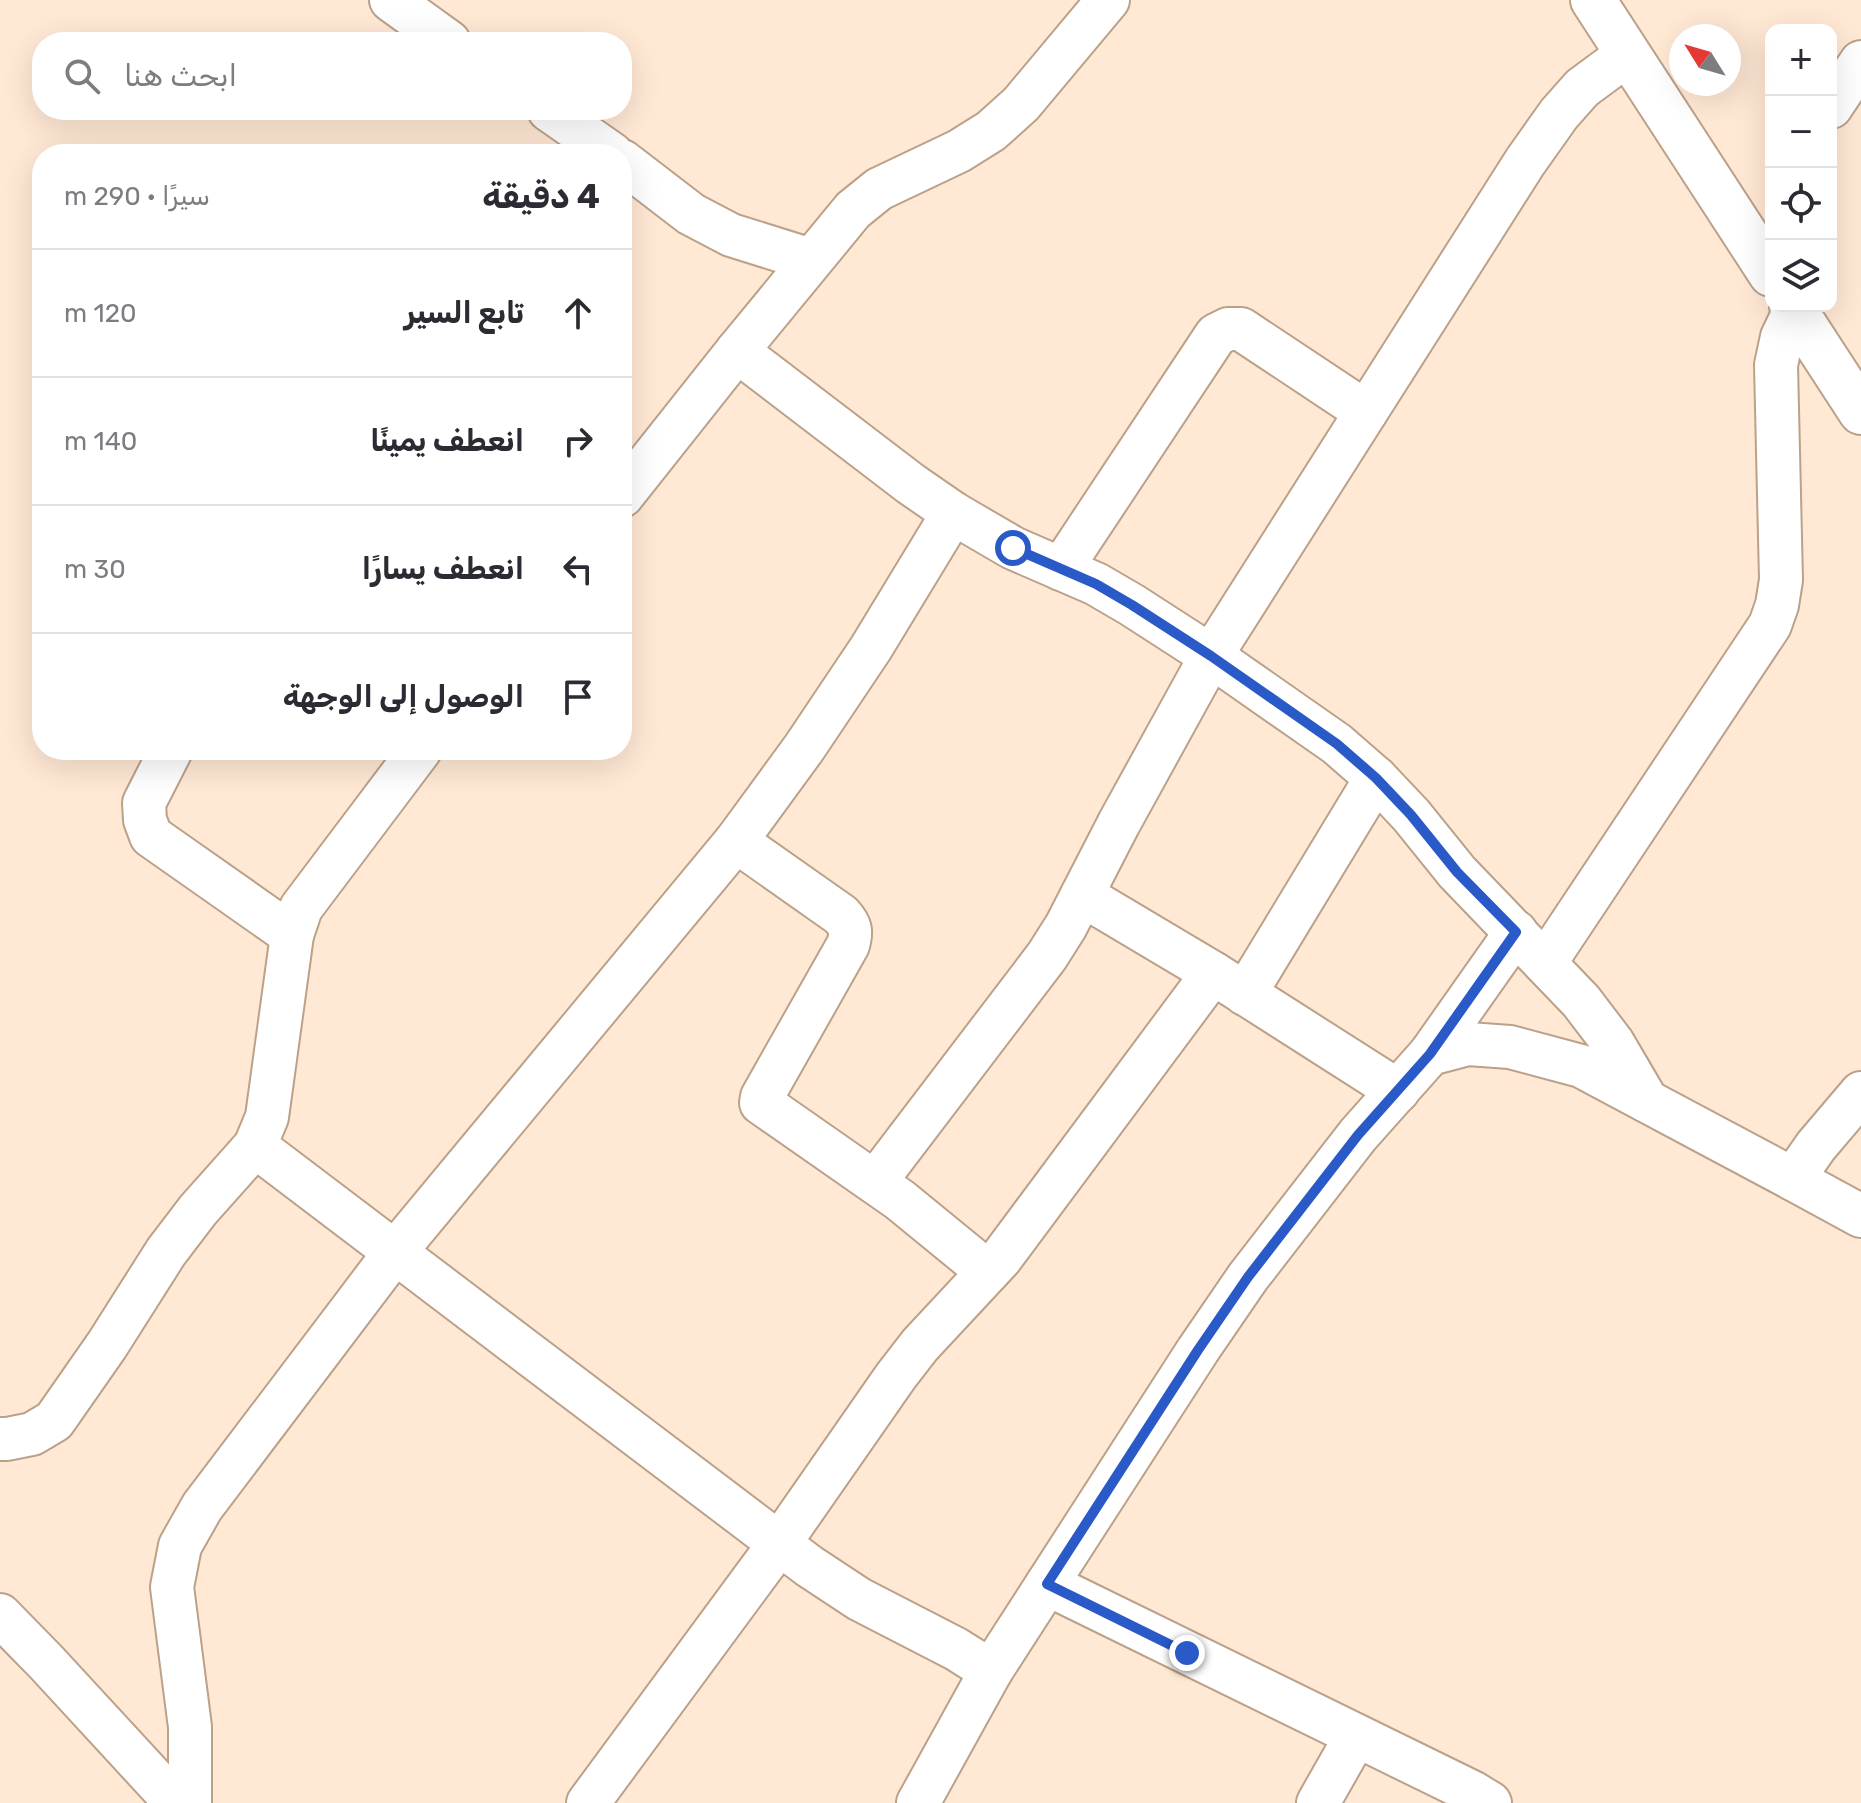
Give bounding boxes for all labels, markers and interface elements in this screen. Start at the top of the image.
north arrow [1669,24,1741,96]
map controls [1765,24,1837,312]
button: + [1765,24,1837,96]
search box [32,32,632,120]
icon: search [60,54,104,98]
text: ابحث هنا [124,58,237,94]
button: − [1765,96,1837,168]
button: locate [1765,168,1837,240]
text: 4 دقيقة [482,176,600,217]
text: سيرًا · 290 m [64,181,210,212]
button: layers [1765,240,1837,312]
icon: ahead [556,291,600,335]
text: تابع السير [404,295,524,331]
text: 120 m [64,298,136,329]
icon: right [556,419,600,463]
text: انعطف يمينًا [370,423,524,459]
text: 140 m [64,426,137,457]
route start [995,530,1031,566]
icon: left [556,547,600,591]
text: انعطف يسارًا [362,551,524,587]
text: 30 m [64,554,126,585]
icon: arrive [556,675,600,719]
text: الوصول إلى الوجهة [283,679,524,715]
route end [1169,1635,1205,1671]

